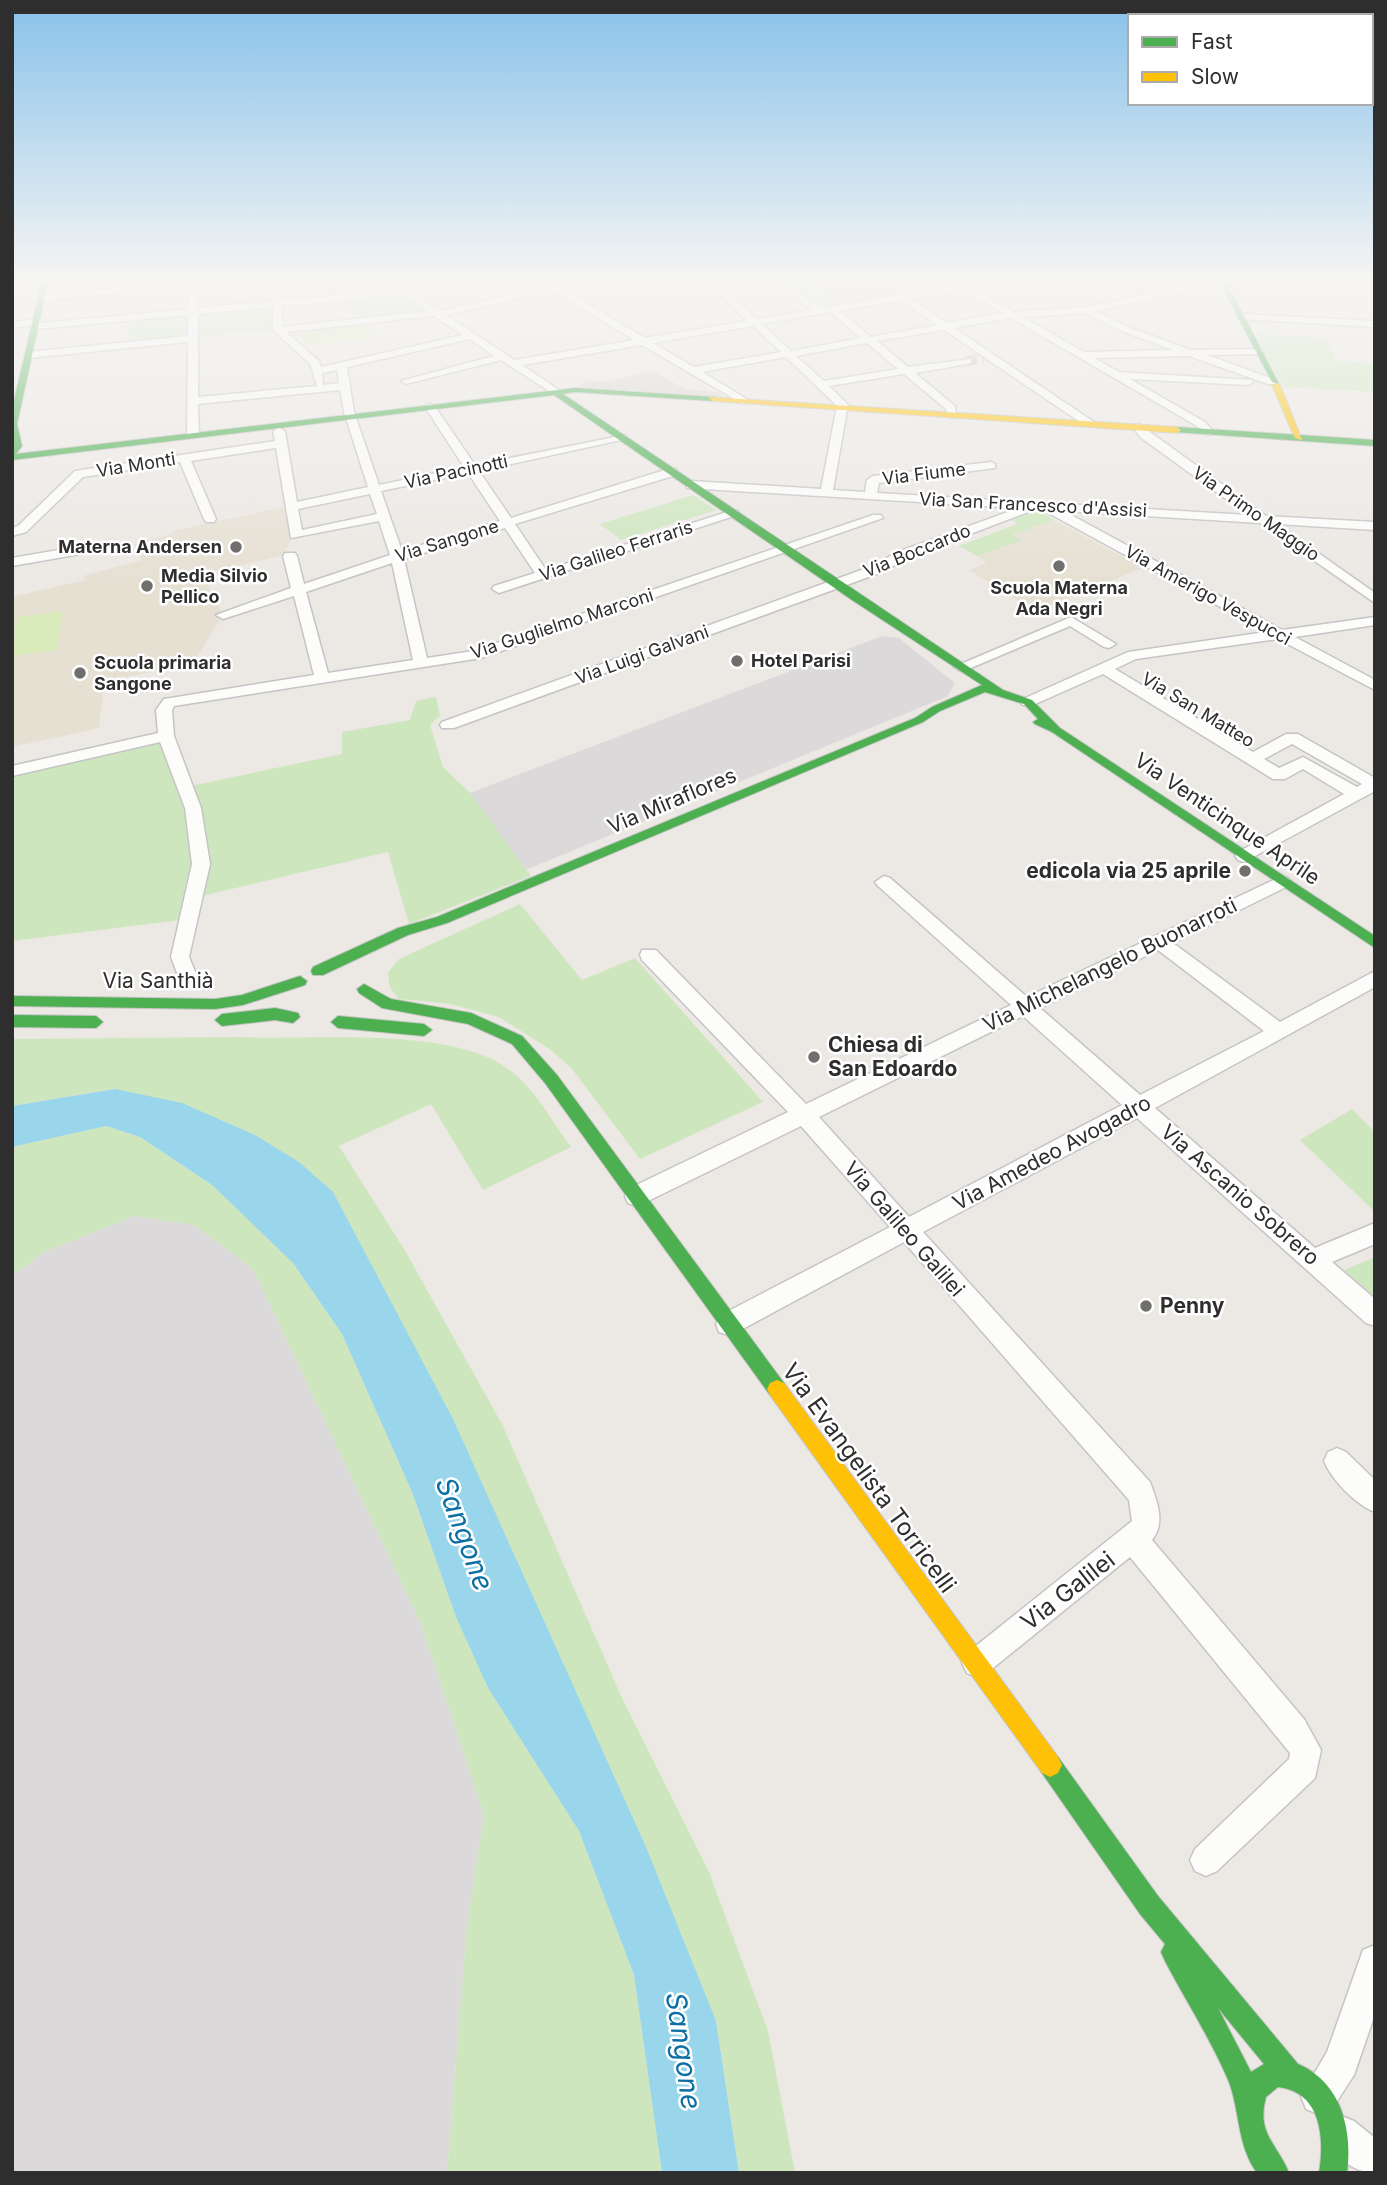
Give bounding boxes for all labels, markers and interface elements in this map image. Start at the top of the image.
legend [1128,14,1373,105]
text: Fast [1191,29,1233,54]
text: Slow [1191,64,1239,89]
street label: Via Monti [95,448,177,481]
street label: Via Pacinotti [402,450,510,493]
street label: Via Fiume [881,458,967,489]
street label: Via Primo Maggio [1189,462,1324,565]
street label: Via San Francesco d'Assisi [919,488,1147,521]
street label: Via Sangone [393,515,501,566]
street label: Via Galileo Ferraris [536,516,695,585]
street label: Via Boccardo [860,520,973,582]
place label: Materna Andersen [58,536,222,557]
marker: Materna Andersen [228,539,244,555]
street label: Via Amerigo Vespucci [1121,540,1295,649]
marker: Scuola Materna Ada Negri [1051,558,1067,574]
place label: Media Silvio Pellico [161,565,268,607]
place label: Scuola Materna Ada Negri [990,577,1128,619]
marker: Media Silvio Pellico [139,578,155,594]
street label: Via Guglielmo Marconi [468,584,656,663]
street label: Via Luigi Galvani [572,621,712,688]
place label: Hotel Parisi [751,650,851,671]
place label: Scuola primaria Sangone [94,652,232,694]
marker: Hotel Parisi [729,653,745,669]
marker: Scuola primaria Sangone [72,665,88,681]
street label: Via San Matteo [1138,668,1259,752]
street label: Via Venticinque Aprile [1130,747,1325,890]
street label: Via Miraflores [604,762,740,839]
place label: edicola via 25 aprile [1026,858,1231,883]
marker: edicola via 25 aprile [1237,863,1253,879]
street label: Via Michelangelo Buonarroti [979,892,1241,1037]
street label: Via Santhià [102,968,214,993]
place label: Chiesa di San Edoardo [828,1032,958,1081]
marker: Chiesa di San Edoardo [806,1049,822,1065]
street label: Via Amedeo Avogadro [948,1090,1155,1215]
street label: Via Ascanio Sobrero [1156,1119,1325,1270]
street label: Via Galileo Galilei [839,1156,970,1301]
place label: Penny [1160,1293,1225,1318]
marker: Penny [1138,1298,1154,1314]
street label: Via Evangelista Torricelli [776,1357,963,1598]
water label: Sangone [429,1473,501,1595]
street label: Via Galilei [1015,1545,1120,1636]
water label: Sangone [659,1990,709,2112]

